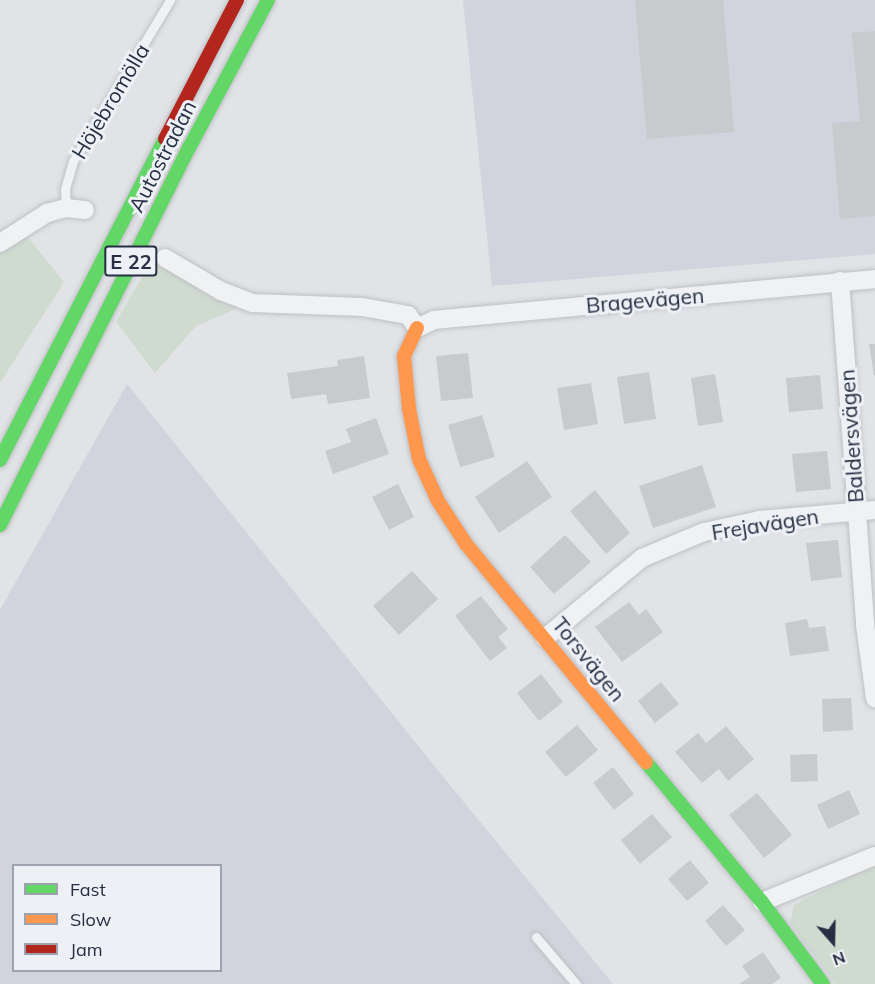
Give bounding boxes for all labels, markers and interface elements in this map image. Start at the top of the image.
street label: Höjebromölla [66,39,154,163]
street label: Autostradan [123,96,201,216]
road number: E 22 [104,244,158,278]
street label: Bragevägen [585,282,705,318]
street label: Baldersvägen [834,368,868,504]
street label: Frejavägen [710,503,820,545]
street label: Torsvägen [547,612,631,706]
legend [12,864,222,972]
text: Fast [70,878,106,901]
text: Slow [70,908,111,931]
north arrow [803,912,863,972]
text: Jam [70,938,103,961]
text: N [830,947,848,970]

